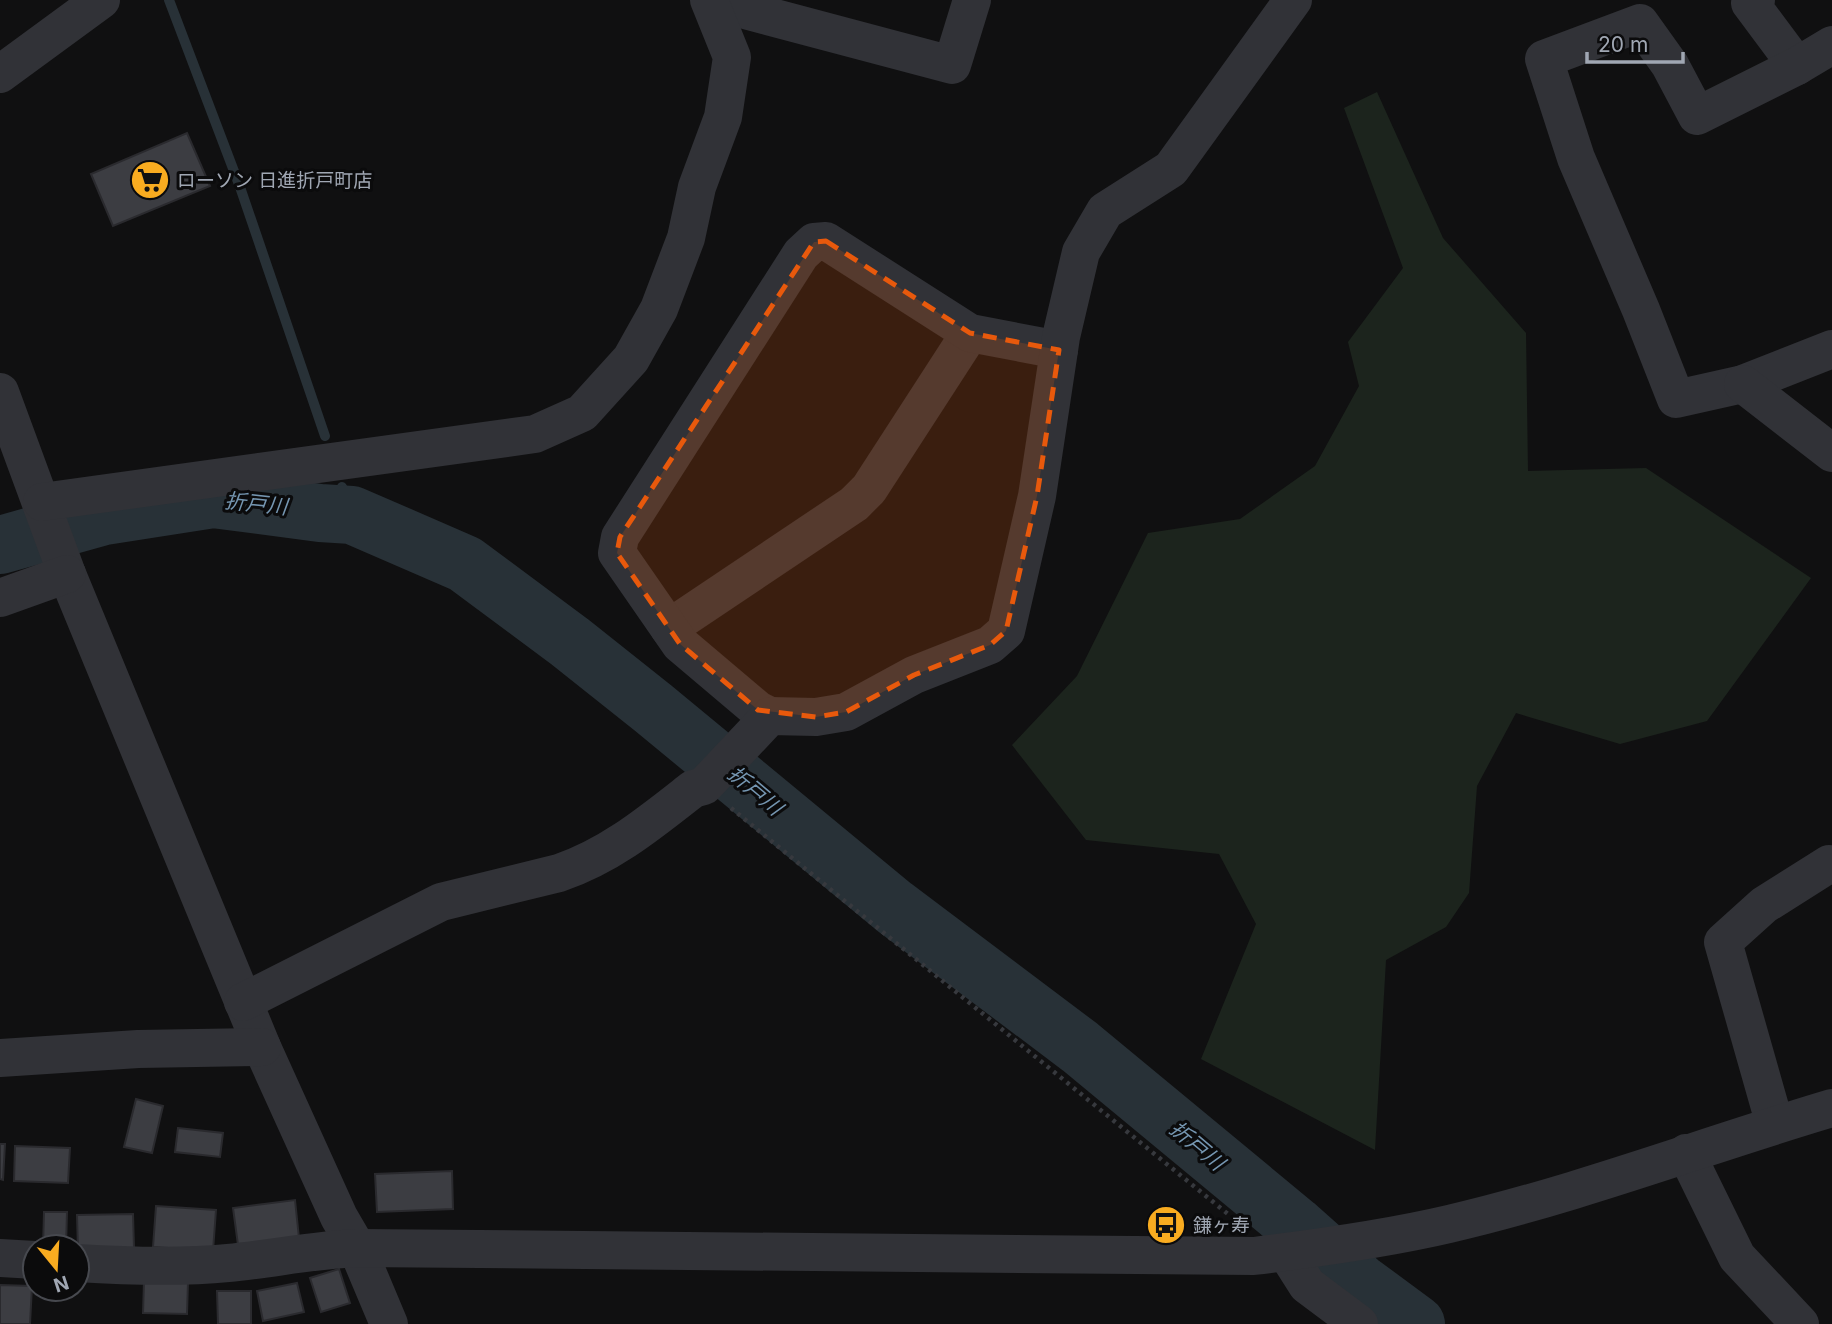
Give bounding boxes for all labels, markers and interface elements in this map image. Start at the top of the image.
scale bar [1587,21,1683,65]
text: 20 m [1598,32,1648,57]
supermarket icon: ローソン 日進折戸町店 [129,159,171,201]
place label: ローソン 日進折戸町店 [177,169,372,192]
water label: 折戸川 [223,488,291,519]
water label: 折戸川 [723,761,789,822]
water label: 折戸川 [1165,1116,1231,1177]
bus stop icon: 鎌ヶ寿 [1145,1204,1187,1246]
place label: 鎌ヶ寿 [1193,1214,1250,1237]
north arrow [21,1233,91,1303]
text: N [51,1271,72,1297]

